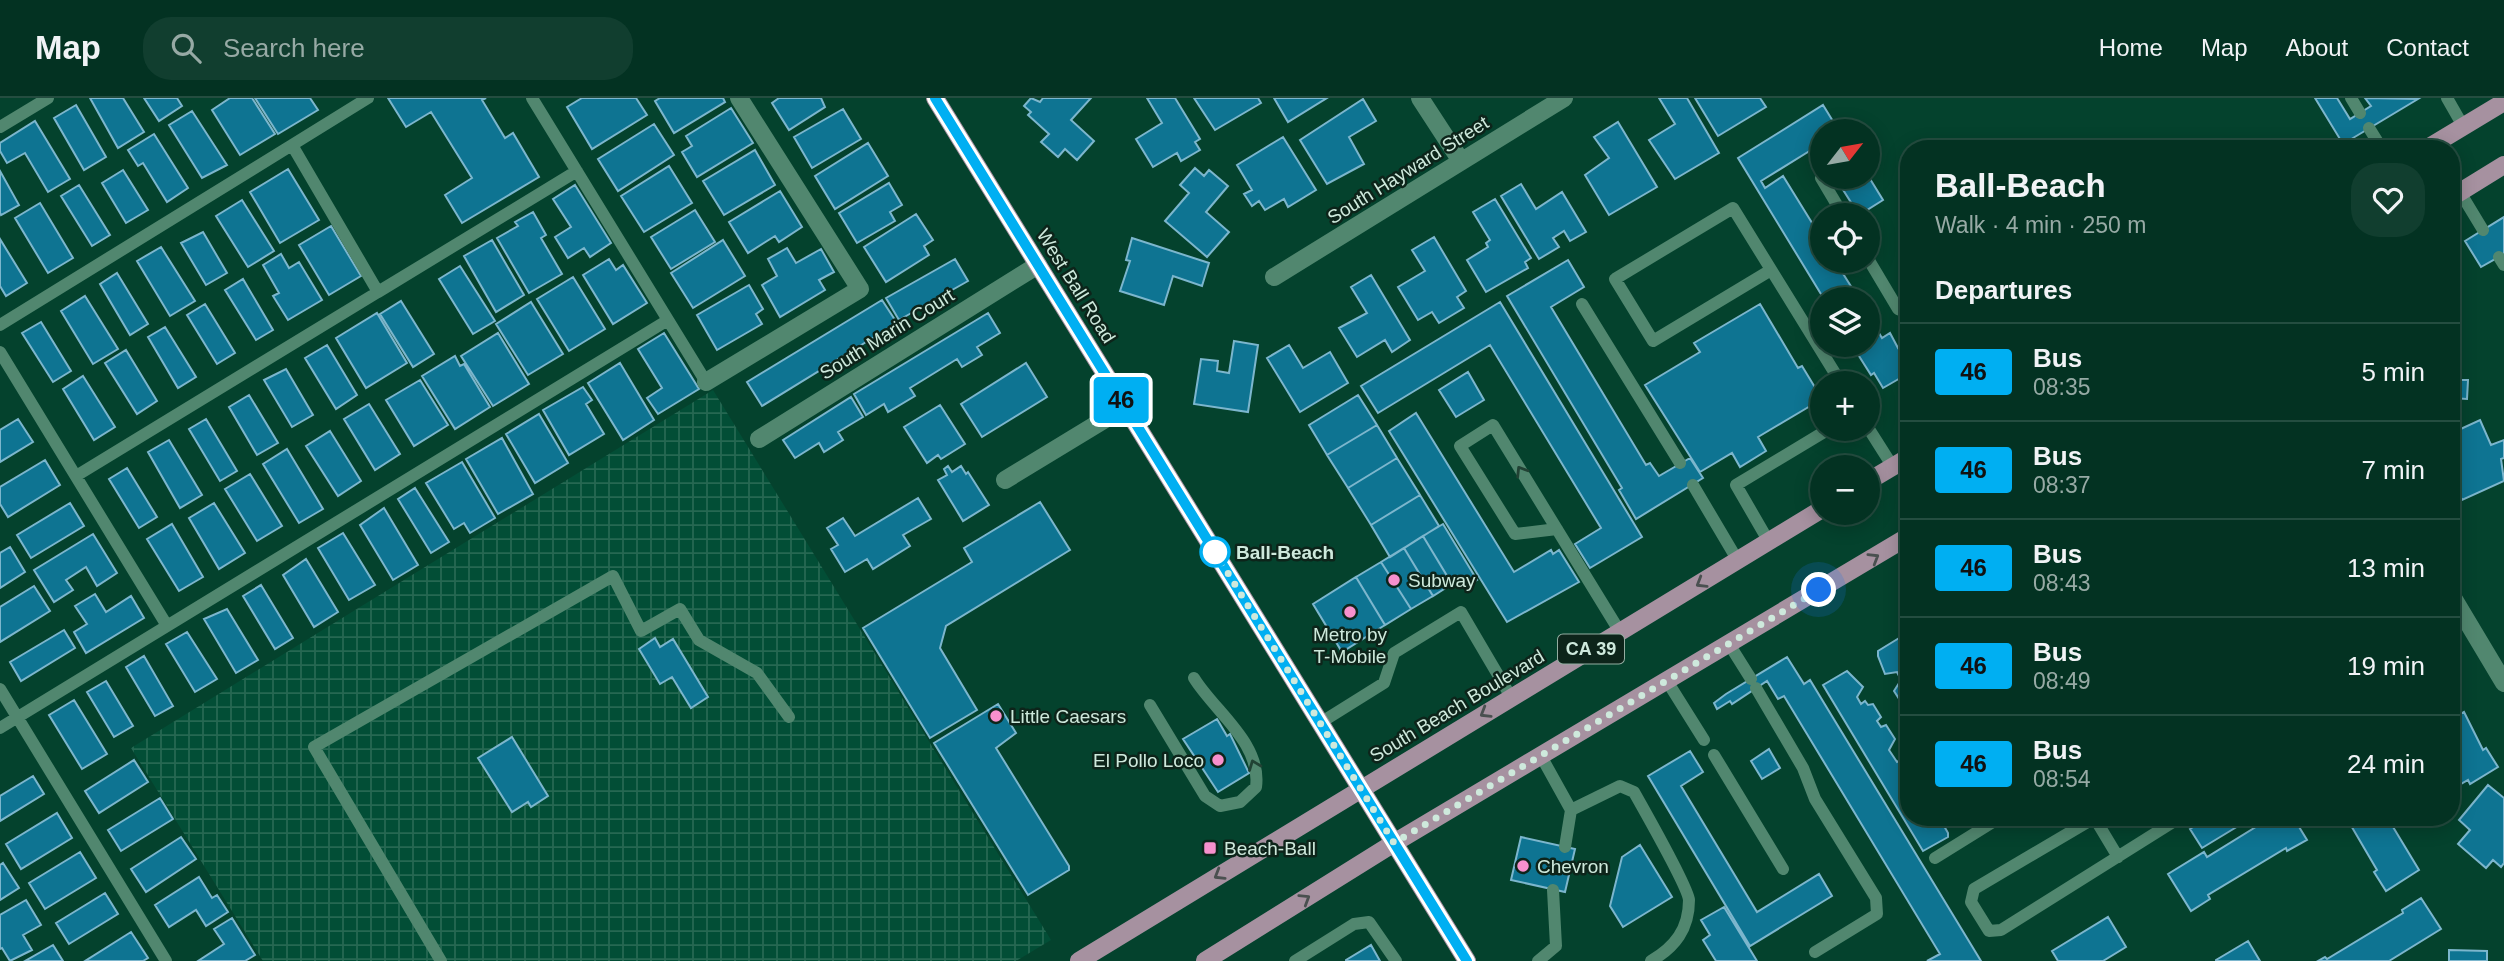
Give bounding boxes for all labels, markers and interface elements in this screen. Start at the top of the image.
search box [143,17,633,80]
text: Map [35,29,101,66]
icon: search [167,29,205,67]
text: Search here [223,33,365,63]
text: Home [2099,34,2163,61]
text: Map [2201,34,2248,61]
text: About [2286,34,2348,61]
text: Contact [2386,34,2469,61]
street label: South Hayward Street [1324,111,1493,228]
north arrow [1810,119,1880,189]
map controls [1810,119,1880,525]
button: heart [2351,163,2425,237]
text: Ball-Beach [1935,167,2106,204]
button: locate [1810,203,1880,273]
text: Walk · 4 min · 250 m [1935,212,2146,238]
street label: West Ball Road [1032,225,1120,347]
text: Departures [1935,275,2072,305]
street label: South Marin Court [816,284,959,384]
button: layers [1810,287,1880,357]
text: Bus [2033,343,2082,373]
text: 5 min [2361,357,2425,387]
text: 46 [1960,358,1987,385]
button: + [1810,371,1880,441]
text: 08:35 [2033,374,2091,400]
line badge: 46 [1090,377,1152,423]
text: 46 [1108,386,1134,413]
text: Bus [2033,441,2082,471]
button: − [1810,455,1880,525]
text: 7 min [2361,455,2425,485]
text: 46 [1960,456,1987,483]
one-way arrow [1517,466,1530,479]
text: 08:37 [2033,472,2091,498]
marker: Ball-Beach [1200,537,1230,567]
text: Bus [2033,539,2082,569]
place label: Ball-Beach [1236,542,1334,563]
one-way arrow [1866,553,1879,566]
text: 13 min [2347,553,2425,583]
text: 46 [1960,554,1987,581]
place label: Subway [1408,570,1476,591]
text: 08:43 [2033,570,2091,596]
marker: Subway [1386,572,1402,588]
your location [1801,572,1836,607]
one-way arrow [1695,575,1708,588]
marker: Metro by T-Mobile [1342,604,1358,620]
place label: Metro by T-Mobile [1313,624,1387,667]
road number: CA 39 [1558,634,1624,664]
text: Bus [2033,637,2082,667]
street label: South Beach Boulevard [1366,646,1548,766]
text: 19 min [2347,651,2425,681]
text: 46 [1960,652,1987,679]
text: 08:49 [2033,668,2091,694]
one-way arrow [1479,705,1492,718]
place label: Little Caesars [1010,706,1126,727]
marker: Little Caesars [988,708,1004,724]
text: Bus [2033,735,2082,765]
text: 24 min [2347,749,2425,779]
place label: El Pollo Loco [1093,750,1204,771]
text: 46 [1960,750,1987,777]
marker: El Pollo Loco [1210,752,1226,768]
one-way arrow [1248,760,1262,772]
text: 08:54 [2033,766,2091,792]
place label: Beach-Ball [1224,838,1316,859]
marker: Beach-Ball [1202,840,1218,856]
place label: Chevron [1537,856,1609,877]
marker: Chevron [1515,858,1531,874]
one-way arrow [1213,867,1226,880]
one-way arrow [1297,894,1310,907]

